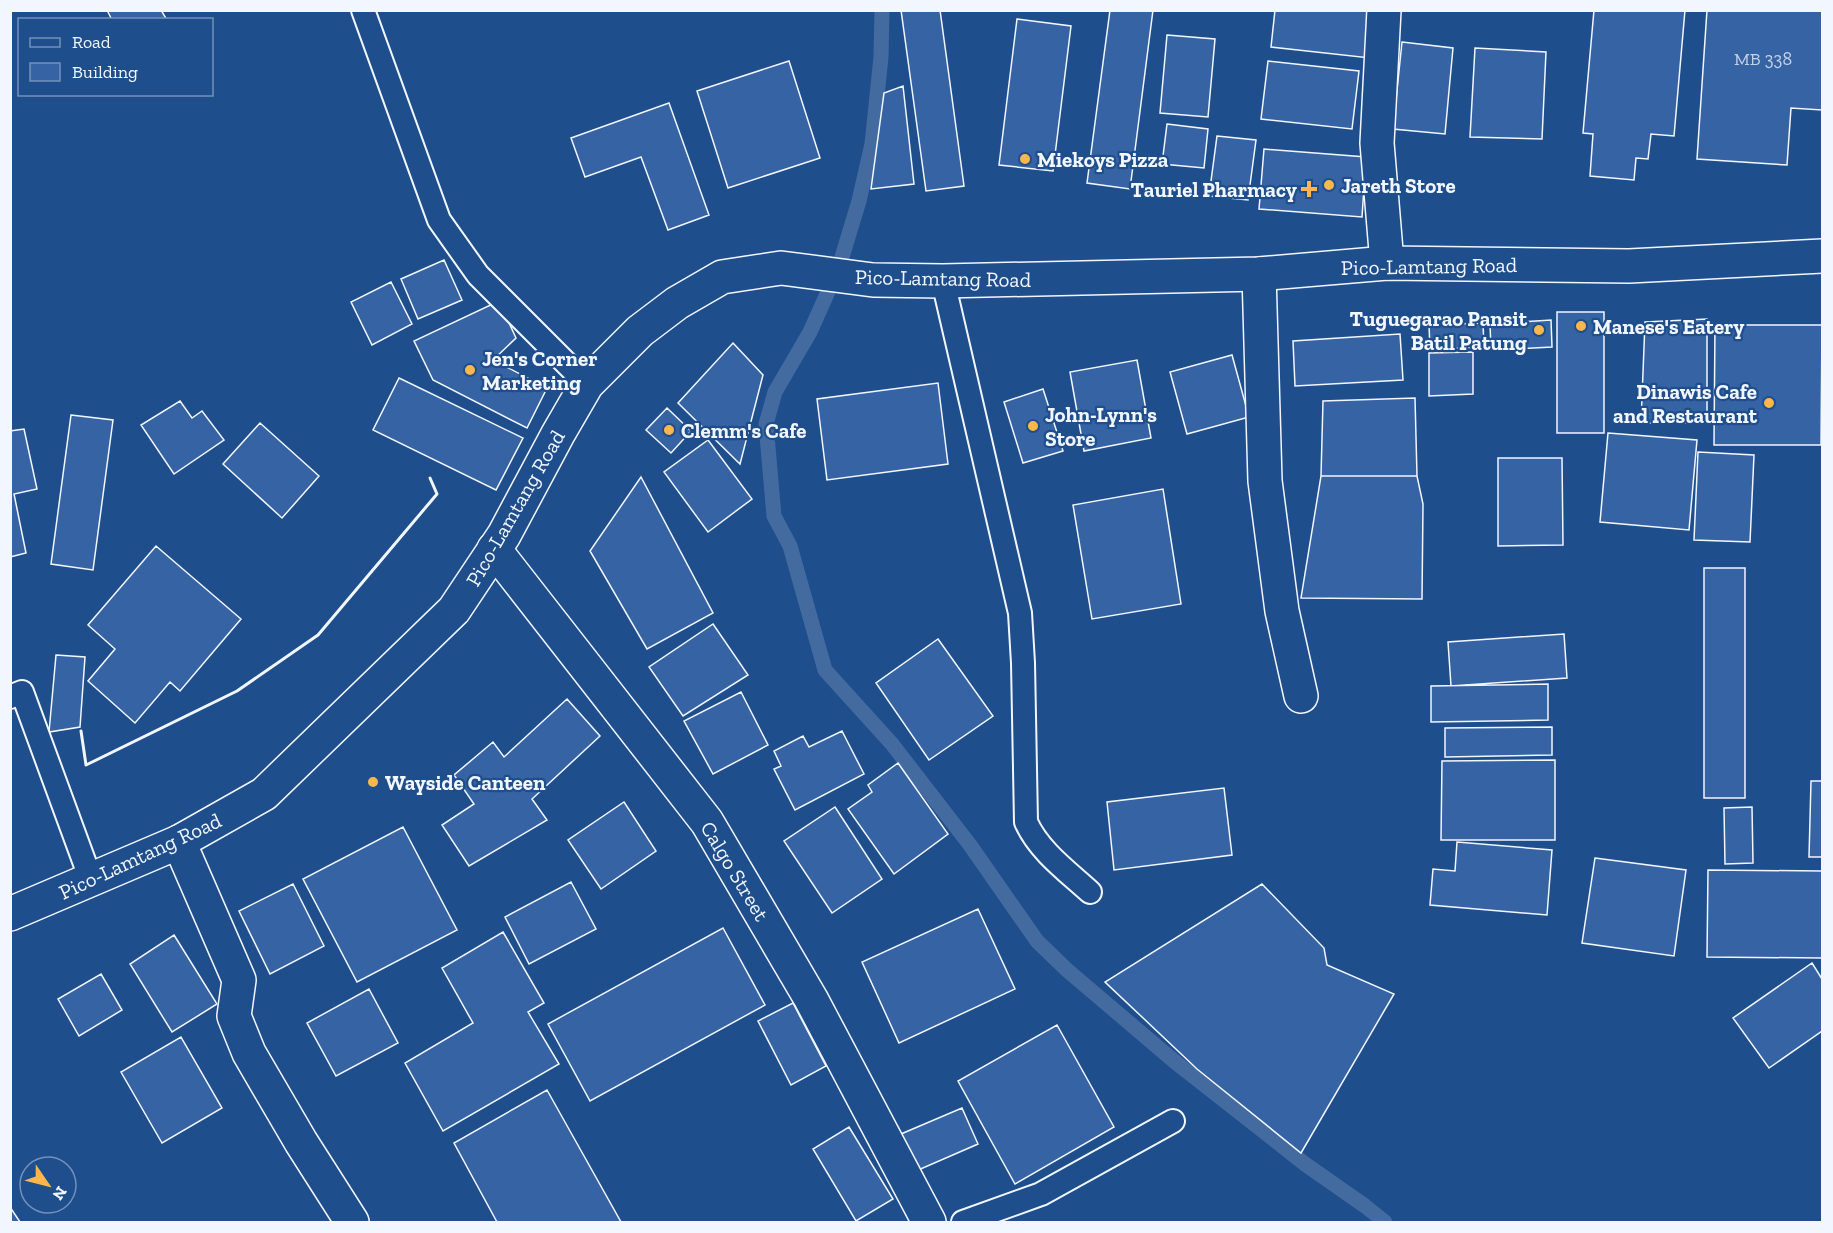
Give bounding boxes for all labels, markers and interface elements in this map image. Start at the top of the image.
legend [18,18,213,96]
text: Road [72,31,111,53]
house number: MB 338 [1734,48,1792,70]
text: Building [72,61,138,83]
place label: Miekoys Pizza [1037,147,1169,172]
marker: Miekoys Pizza [1018,152,1032,166]
place label: Jareth Store [1341,173,1456,198]
place label: Tauriel Pharmacy [1130,177,1297,202]
marker: Jareth Store [1322,178,1336,192]
marker: Tauriel Pharmacy [1302,182,1316,196]
street label: Pico-Lamtang Road [1341,252,1518,280]
street label: Pico-Lamtang Road [855,264,1032,292]
place label: Tuguegarao Pansit Batil Patung [1350,306,1528,355]
place label: Manese's Eatery [1593,314,1744,339]
marker: Manese's Eatery [1574,319,1588,333]
marker: Tuguegarao Pansit Batil Patung [1532,323,1546,337]
place label: Jen's Corner Marketing [482,346,597,395]
marker: Jen's Corner Marketing [463,363,477,377]
place label: Dinawis Cafe and Restaurant [1613,379,1758,428]
marker: Dinawis Cafe and Restaurant [1762,396,1776,410]
place label: John-Lynn's Store [1045,402,1157,451]
place label: Clemm's Cafe [681,418,807,443]
marker: John-Lynn's Store [1026,419,1040,433]
marker: Clemm's Cafe [662,423,676,437]
street label: Pico-Lamtang Road [460,425,570,591]
place label: Wayside Canteen [385,770,546,795]
marker: Wayside Canteen [366,775,380,789]
street label: Pico-Lamtang Road [55,807,226,905]
street label: Calgo Street [696,817,775,925]
north arrow [18,1155,78,1215]
text: N [49,1183,71,1204]

